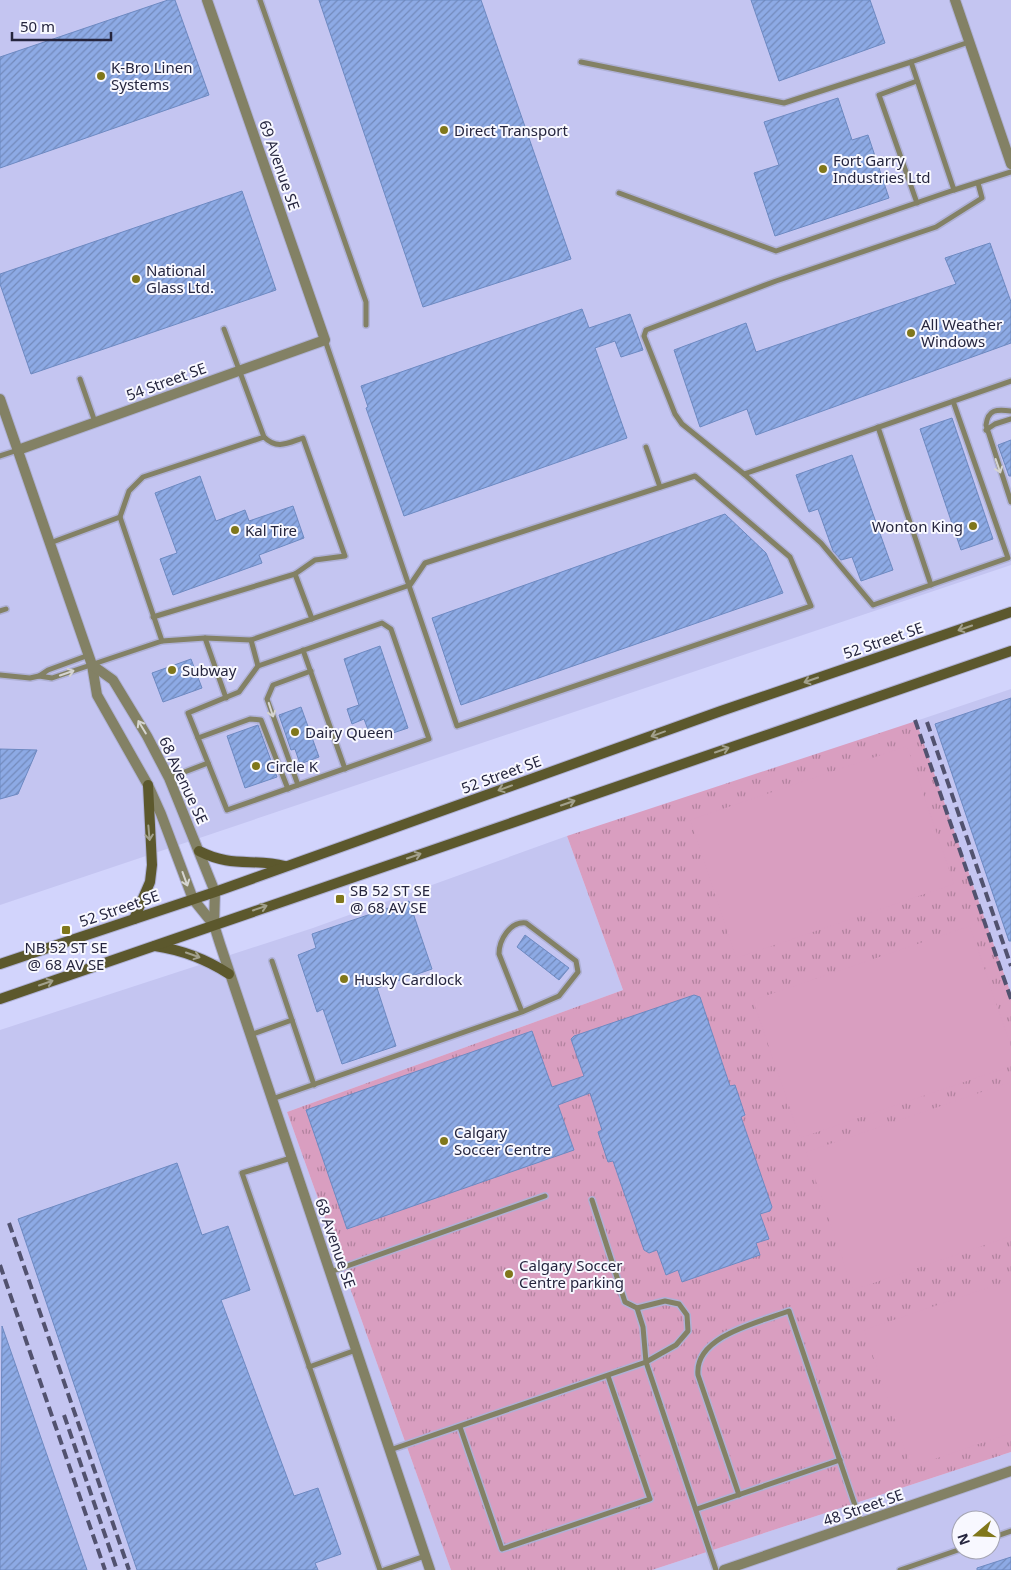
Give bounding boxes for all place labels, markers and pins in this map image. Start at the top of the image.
place label: K-Bro Linen Systems [111,57,192,94]
marker: K-Bro Linen Systems [95,70,107,82]
place label: Direct Transport [454,120,569,140]
marker: Direct Transport [438,124,450,136]
place label: Fort Garry Industries Ltd [833,150,931,187]
marker: Fort Garry Industries Ltd [817,163,829,175]
place label: National Glass Ltd. [146,260,214,297]
marker: National Glass Ltd. [130,273,142,285]
place label: All Weather Windows [921,314,1002,351]
marker: All Weather Windows [905,327,917,339]
place label: Wonton King [872,516,963,536]
place label: Kal Tire [245,520,297,540]
marker: Wonton King [967,520,979,532]
marker: Kal Tire [229,524,241,536]
place label: Subway [182,660,237,680]
marker: Subway [166,664,178,676]
place label: Dairy Queen [305,722,393,742]
marker: Dairy Queen [289,726,301,738]
place label: Circle K [266,756,319,776]
marker: Circle K [250,760,262,772]
place label: SB 52 ST SE @ 68 AV SE [350,880,430,917]
marker: SB 52 ST SE @ 68 AV SE [334,893,346,905]
marker: NB 52 ST SE @ 68 AV SE [60,924,72,936]
place label: NB 52 ST SE @ 68 AV SE [24,937,108,974]
place label: Husky Cardlock [354,969,462,989]
marker: Husky Cardlock [338,973,350,985]
place label: Calgary Soccer Centre [454,1122,551,1159]
marker: Calgary Soccer Centre [438,1135,450,1147]
place label: Calgary Soccer Centre parking [519,1255,624,1292]
marker: Calgary Soccer Centre parking [503,1268,515,1280]

